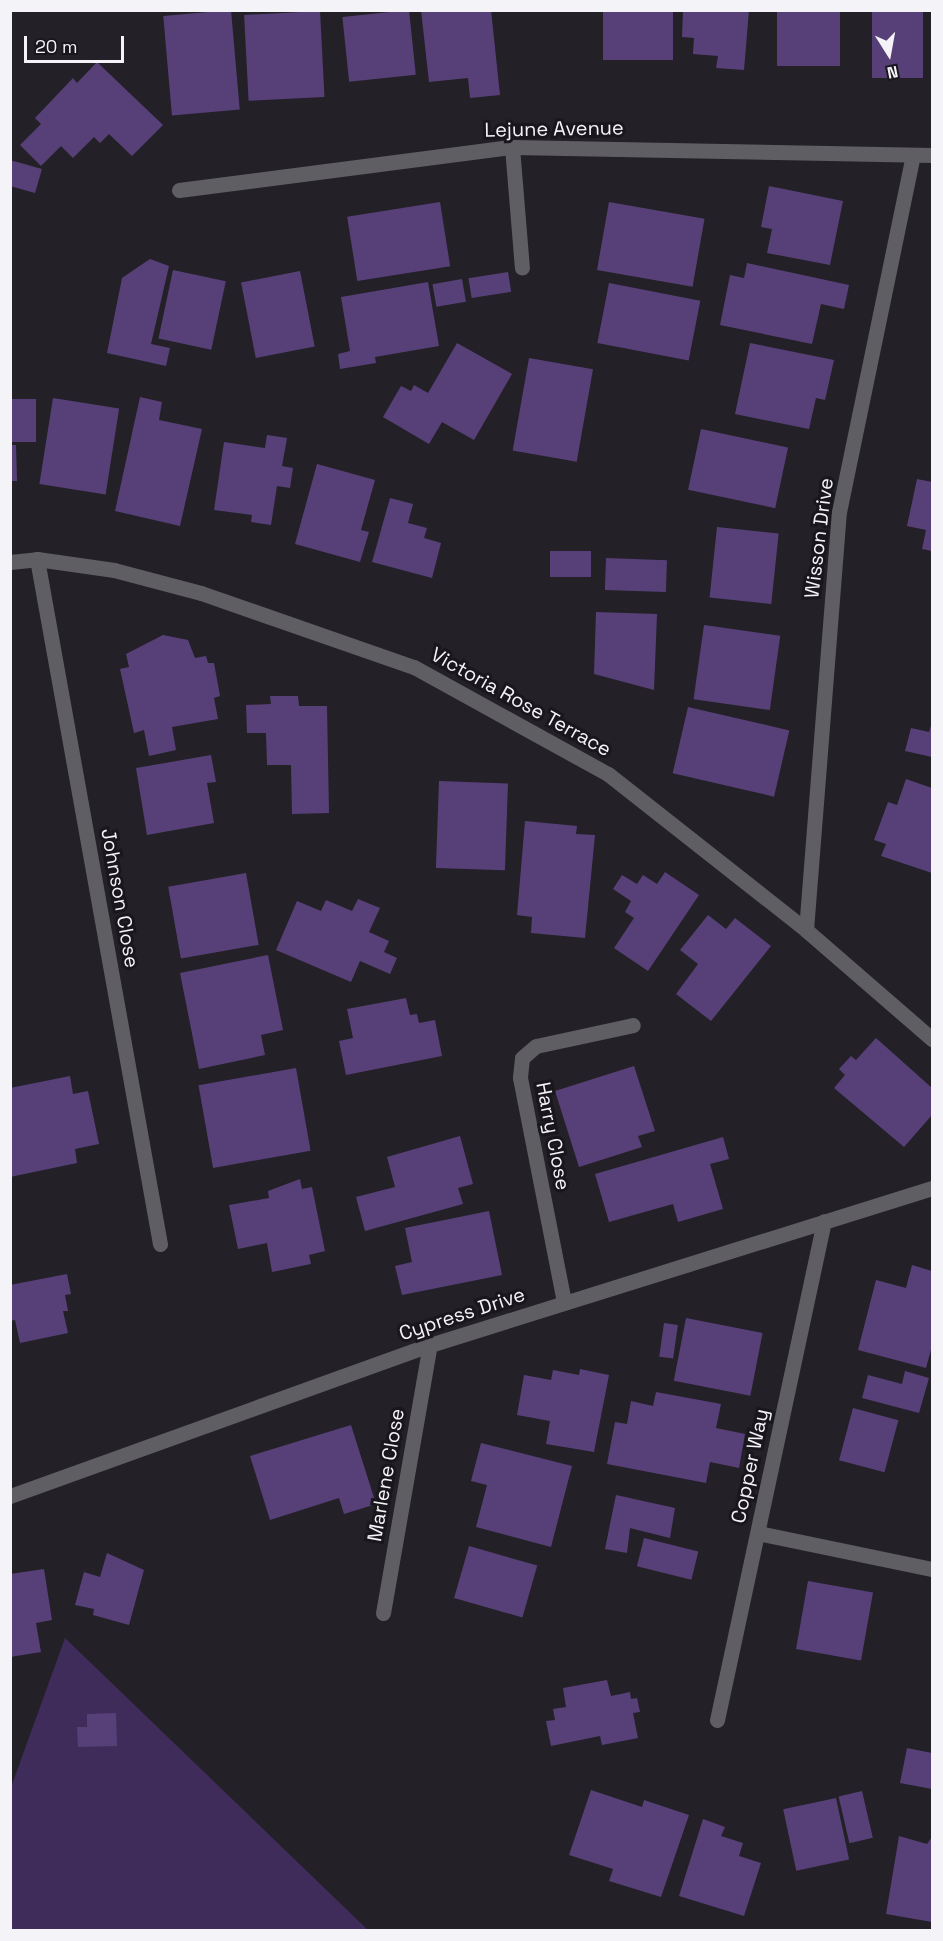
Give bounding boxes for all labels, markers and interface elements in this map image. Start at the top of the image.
scale bar [27,24,128,62]
north arrow [859,24,919,84]
text: 20 m [35,35,78,58]
text: N [885,61,900,83]
street label: Lejune Avenue [484,116,624,142]
street label: Wisson Drive [800,476,838,600]
street label: Victoria Rose Terrace [426,642,616,762]
street label: Johnson Close [96,826,144,970]
street label: Harry Close [531,1080,575,1192]
street label: Cypress Drive [396,1282,528,1346]
street label: Marlene Close [362,1407,410,1543]
street label: Copper Way [726,1407,774,1525]

